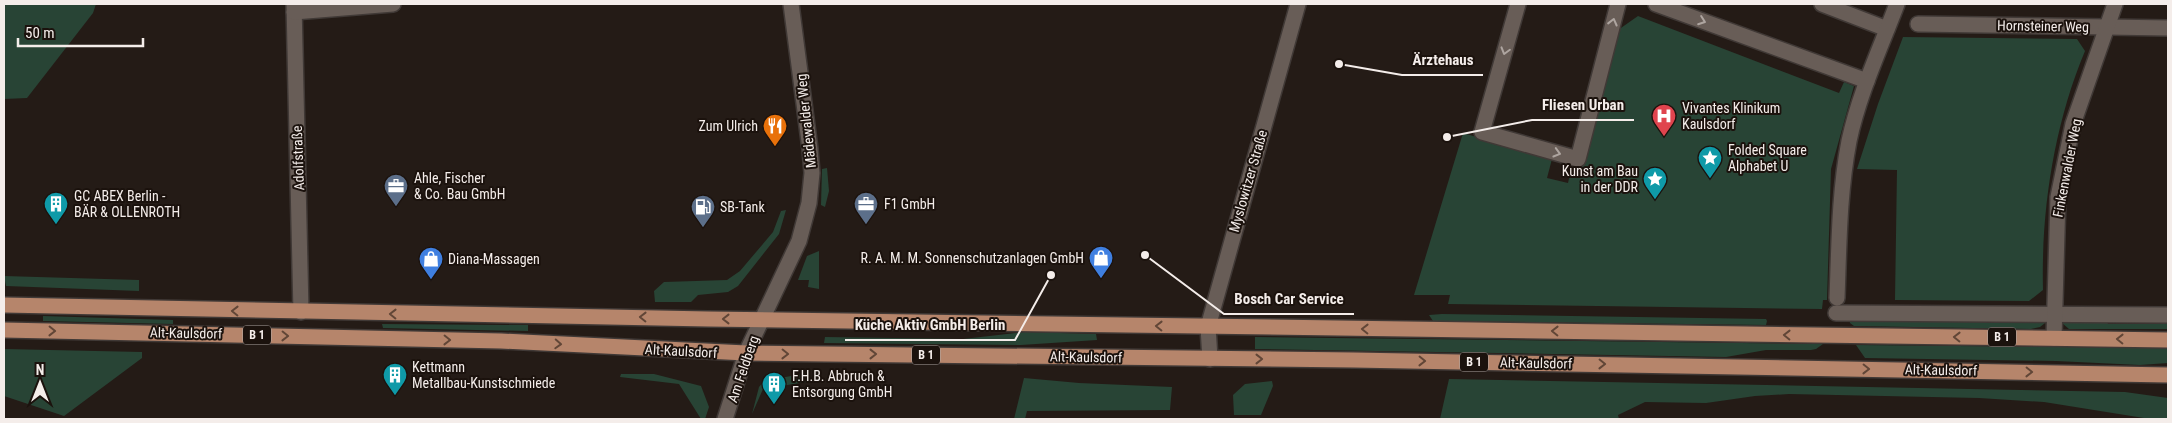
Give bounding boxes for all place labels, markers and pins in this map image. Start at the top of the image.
callout: Ärztehaus [1402,45,1483,75]
callout: Fliesen Urban [1532,90,1634,120]
place label: Vivantes Klinikum Kaulsdorf [1682,100,1780,132]
hospital icon: Vivantes Klinikum Kaulsdorf [1651,103,1677,137]
restaurant icon: Zum Ulrich [762,113,788,147]
place label: Zum Ulrich [699,118,758,134]
place label: Folded Square Alphabet U [1728,142,1807,174]
place icon: Folded Square Alphabet U [1697,145,1723,179]
place label: Kunst am Bau in der DDR [1562,163,1639,195]
place icon: Kunst am Bau in der DDR [1642,166,1668,200]
place label: Ahle, Fischer & Co. Bau GmbH [414,170,505,202]
office icon: Ahle, Fischer & Co. Bau GmbH [383,173,409,207]
place label: GC ABEX Berlin - BÄR & OLLENROTH [74,188,180,220]
building icon: GC ABEX Berlin - BÄR & OLLENROTH [43,191,69,225]
office icon: F1 GmbH [853,191,879,225]
fuel station icon: SB-Tank [690,194,716,228]
place label: F1 GmbH [884,196,935,212]
place label: SB-Tank [720,199,765,215]
shop icon: R. A. M. M. Sonnenschutzanlagen GmbH [1088,245,1114,279]
shop icon: Diana-Massagen [418,246,444,280]
place label: R. A. M. M. Sonnenschutzanlagen GmbH [861,250,1084,266]
place label: Diana-Massagen [448,251,540,267]
callout: Bosch Car Service [1224,284,1354,314]
callout: Küche Aktiv GmbH Berlin [845,310,1015,340]
place label: Kettmann Metallbau-Kunstschmiede [412,359,556,391]
building icon: Kettmann Metallbau-Kunstschmiede [382,362,408,396]
place label: F.H.B. Abbruch & Entsorgung GmbH [792,368,892,400]
building icon: F.H.B. Abbruch & Entsorgung GmbH [761,371,787,405]

